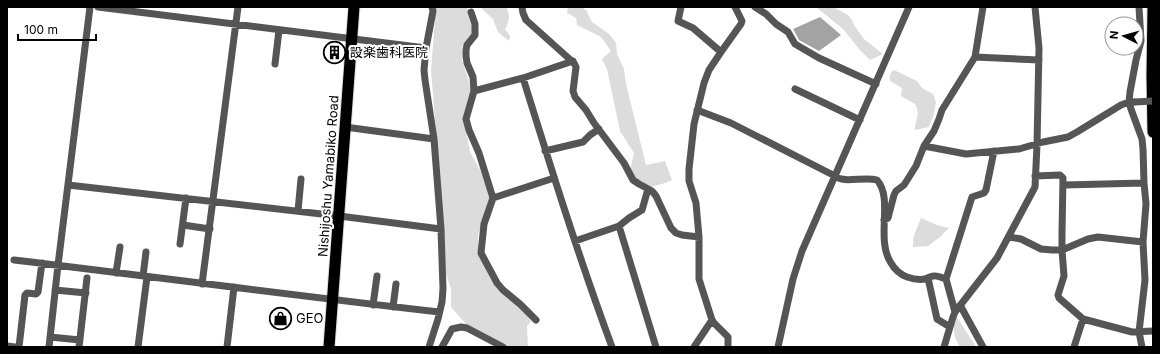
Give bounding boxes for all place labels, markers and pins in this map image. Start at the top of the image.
building icon: 設楽歯科医院 [322,39,348,65]
place label: 設楽歯科医院 [350,44,428,60]
shop icon: GEO [268,305,294,331]
place label: GEO [296,310,324,326]

